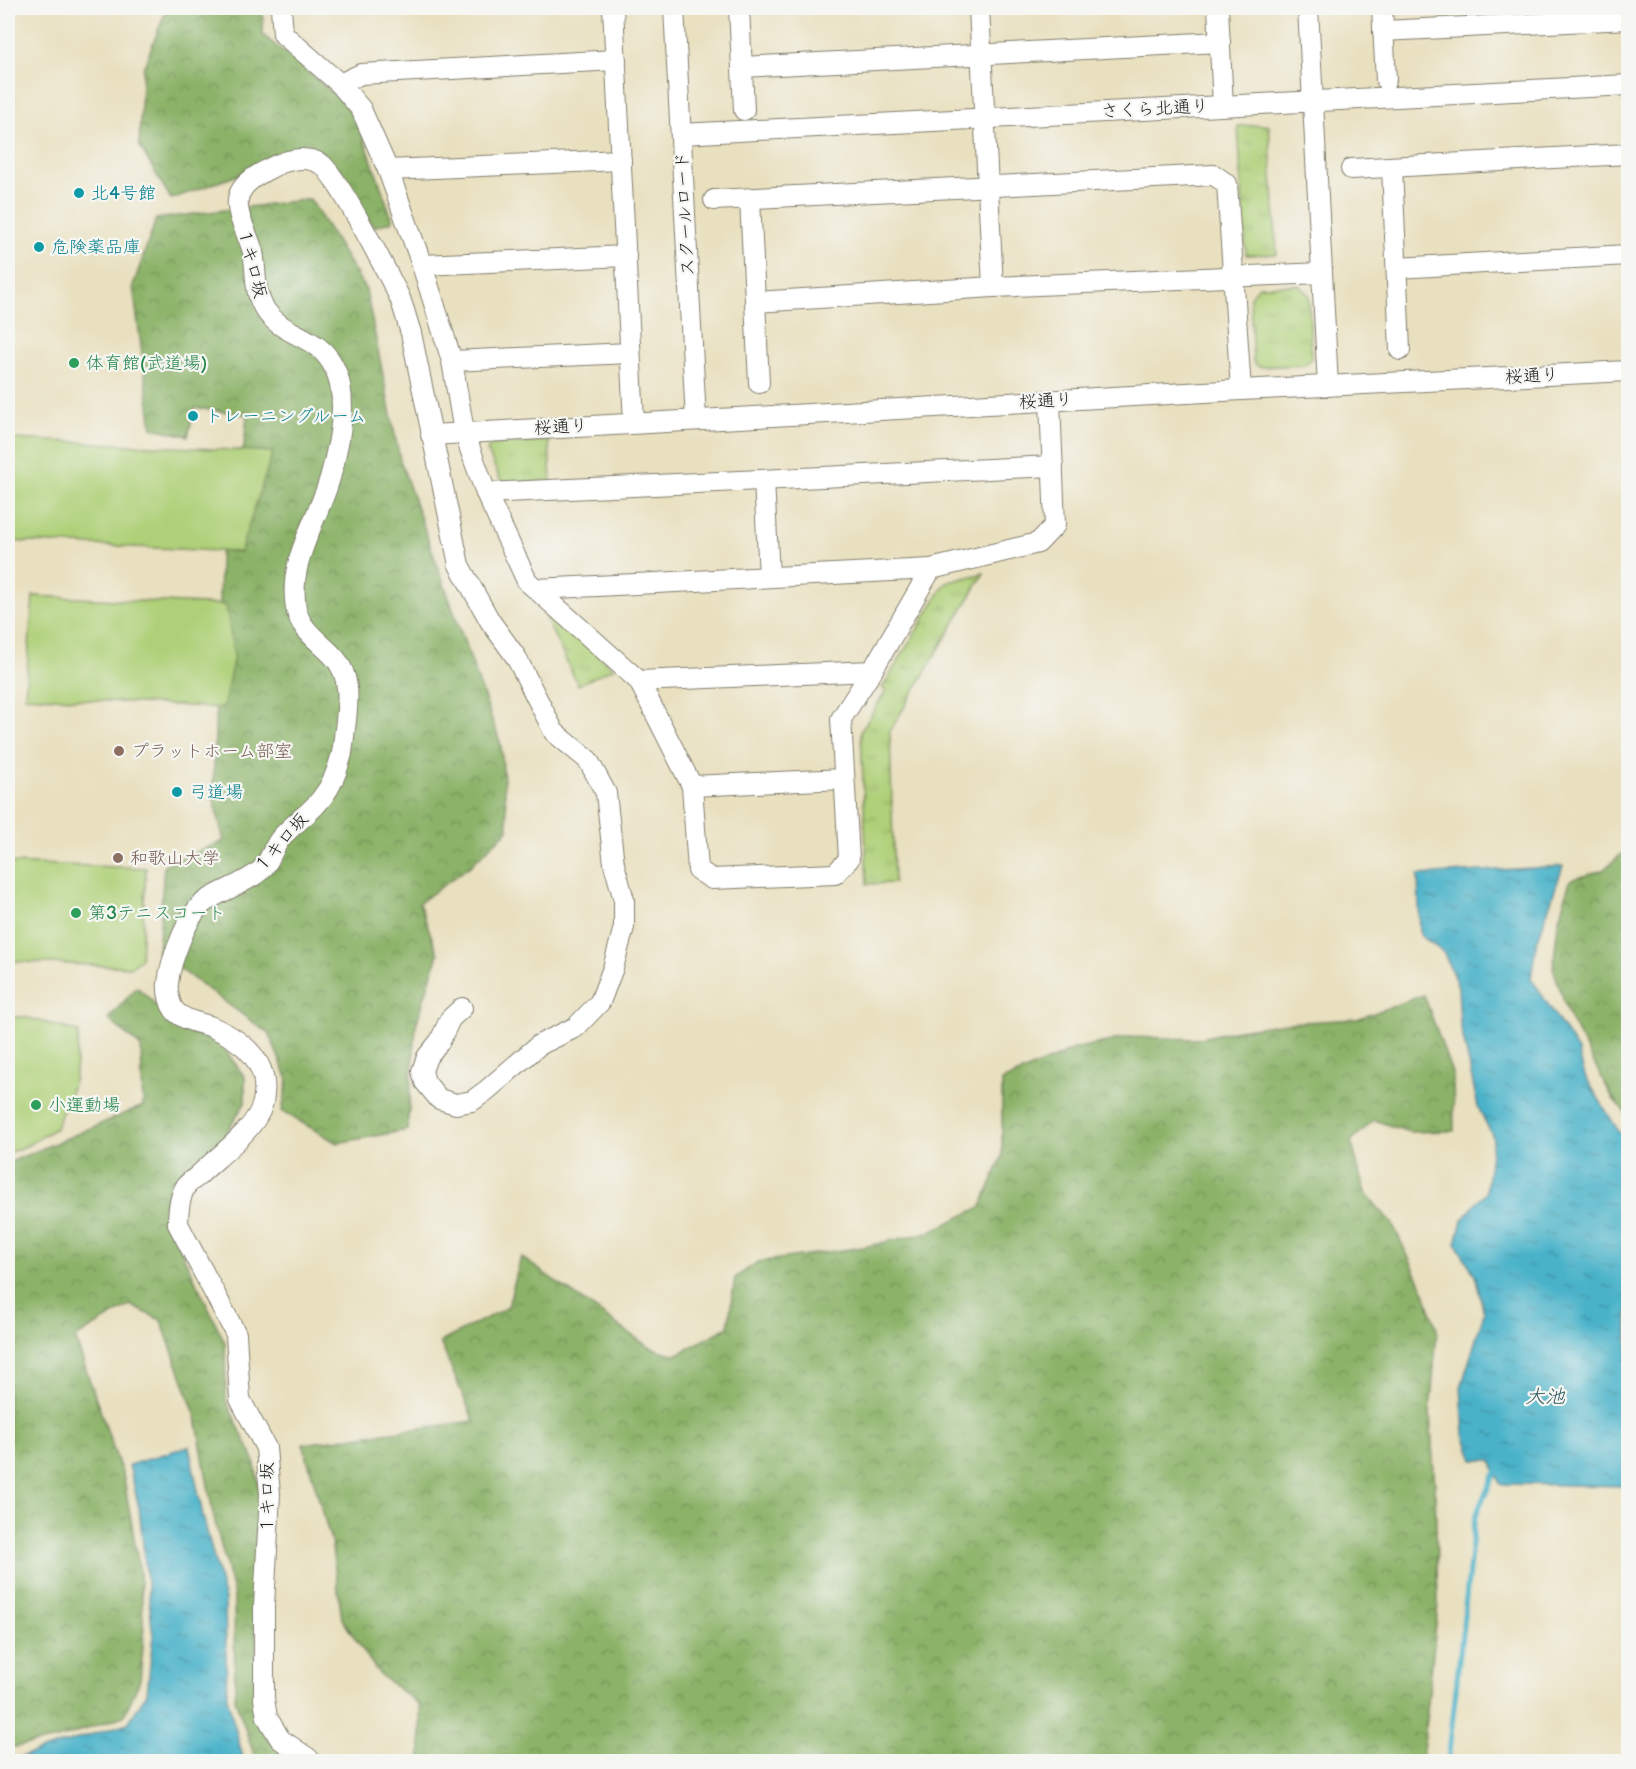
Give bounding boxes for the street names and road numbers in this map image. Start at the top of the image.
street label: さくら北通り [1101,96,1209,122]
street label: スクールロード [671,151,699,277]
street label: １キロ坂 [233,226,271,300]
street label: 桜通り [1504,364,1560,388]
street label: 桜通り [1018,389,1074,413]
street label: 桜通り [533,415,589,439]
street label: １キロ坂 [249,809,313,877]
street label: １キロ坂 [257,1462,278,1534]

